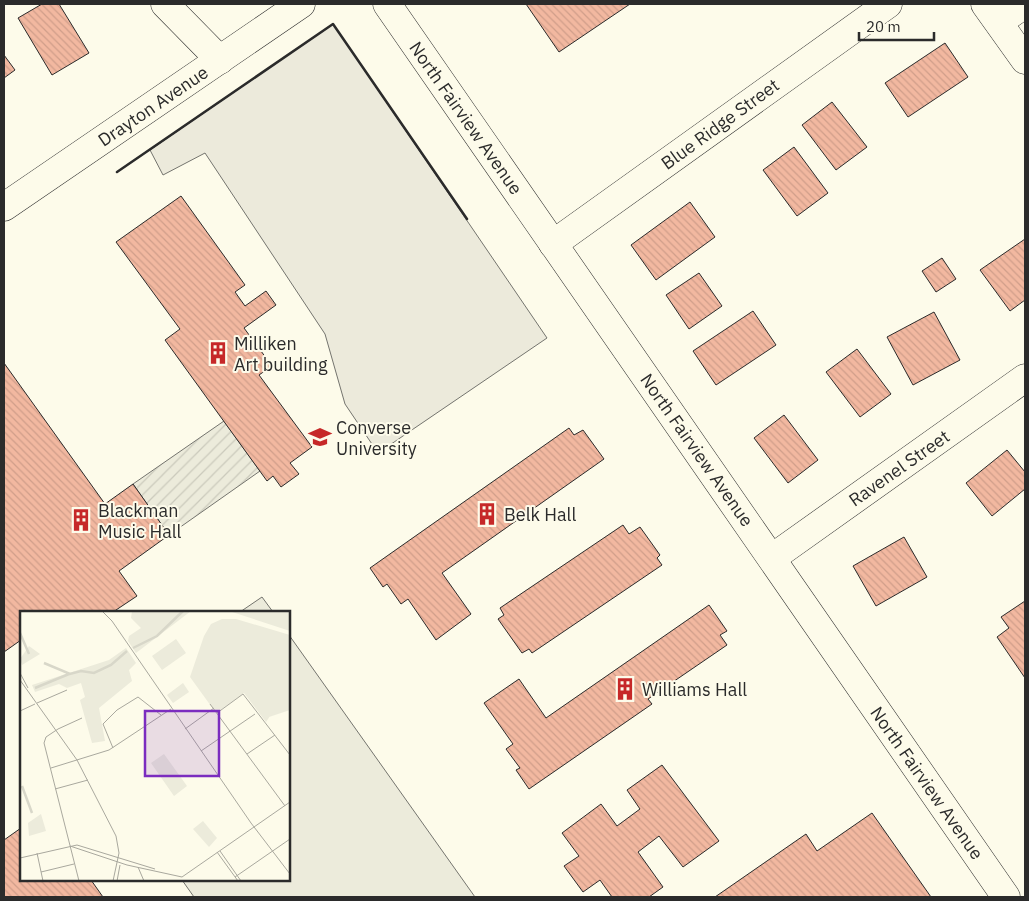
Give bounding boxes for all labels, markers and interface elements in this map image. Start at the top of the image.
scale bar [859,10,934,42]
text: 20 m [866,17,901,36]
street label: North Fairview Avenue [404,37,528,199]
street label: Drayton Avenue [94,61,213,151]
street label: Blue Ridge Street [656,73,784,175]
place label: Milliken Art building [234,332,328,376]
building icon: Milliken Art building [205,340,231,366]
street label: North Fairview Avenue [635,369,759,531]
place label: Converse University [336,416,417,460]
school or university icon: Converse University [307,424,333,450]
street label: Ravenel Street [844,425,954,511]
place label: Blackman Music Hall [98,499,182,543]
building icon: Belk Hall [474,501,500,527]
place label: Belk Hall [504,503,576,526]
building icon: Blackman Music Hall [68,507,94,533]
inset map [20,611,290,881]
building icon: Williams Hall [612,676,638,702]
place label: Williams Hall [642,678,747,701]
street label: North Fairview Avenue [865,702,989,864]

